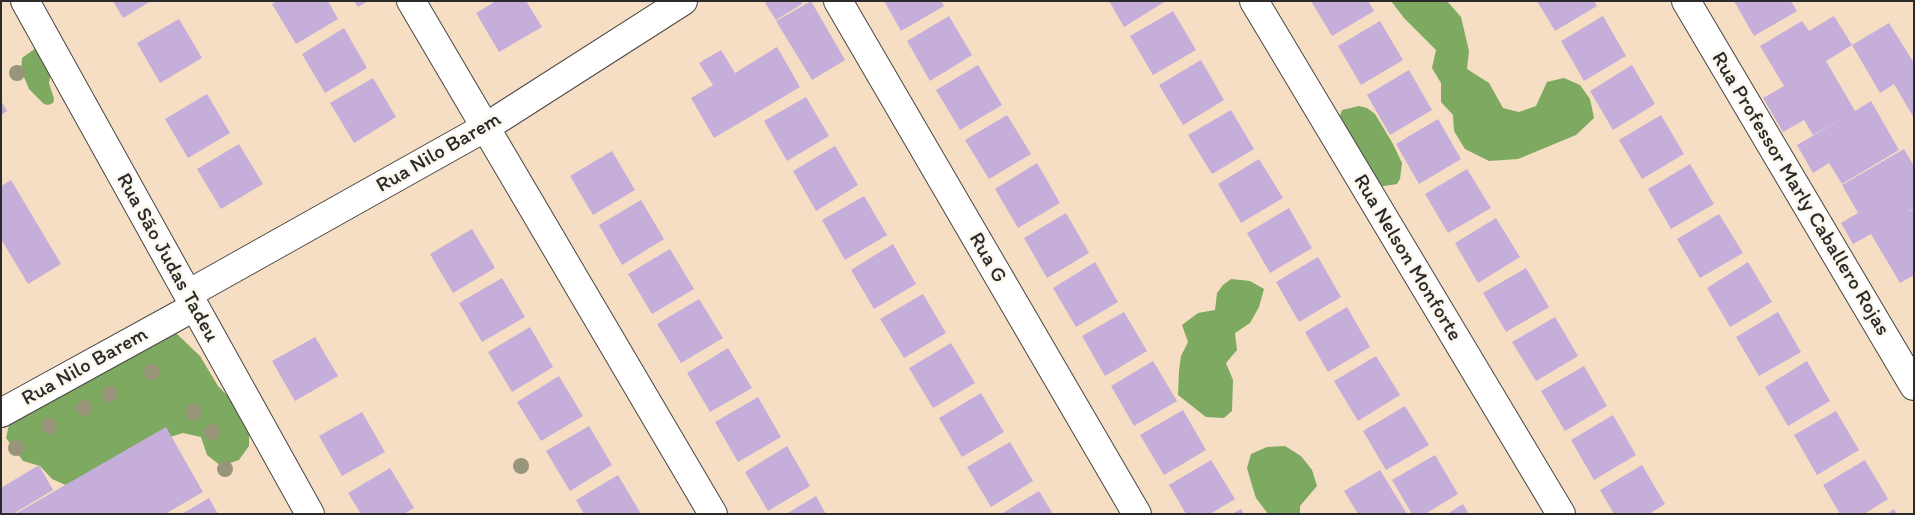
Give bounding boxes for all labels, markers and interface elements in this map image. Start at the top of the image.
street label: Rua Professor Marly Caballero Rojas [1705,48,1895,340]
street label: Rua Nilo Barem [372,107,506,199]
street label: Rua São Judas Tadeu [110,169,224,347]
street label: Rua Nelson Monforte [1347,170,1467,346]
street label: Rua G [963,228,1011,288]
street label: Rua Nilo Barem [18,322,152,412]

